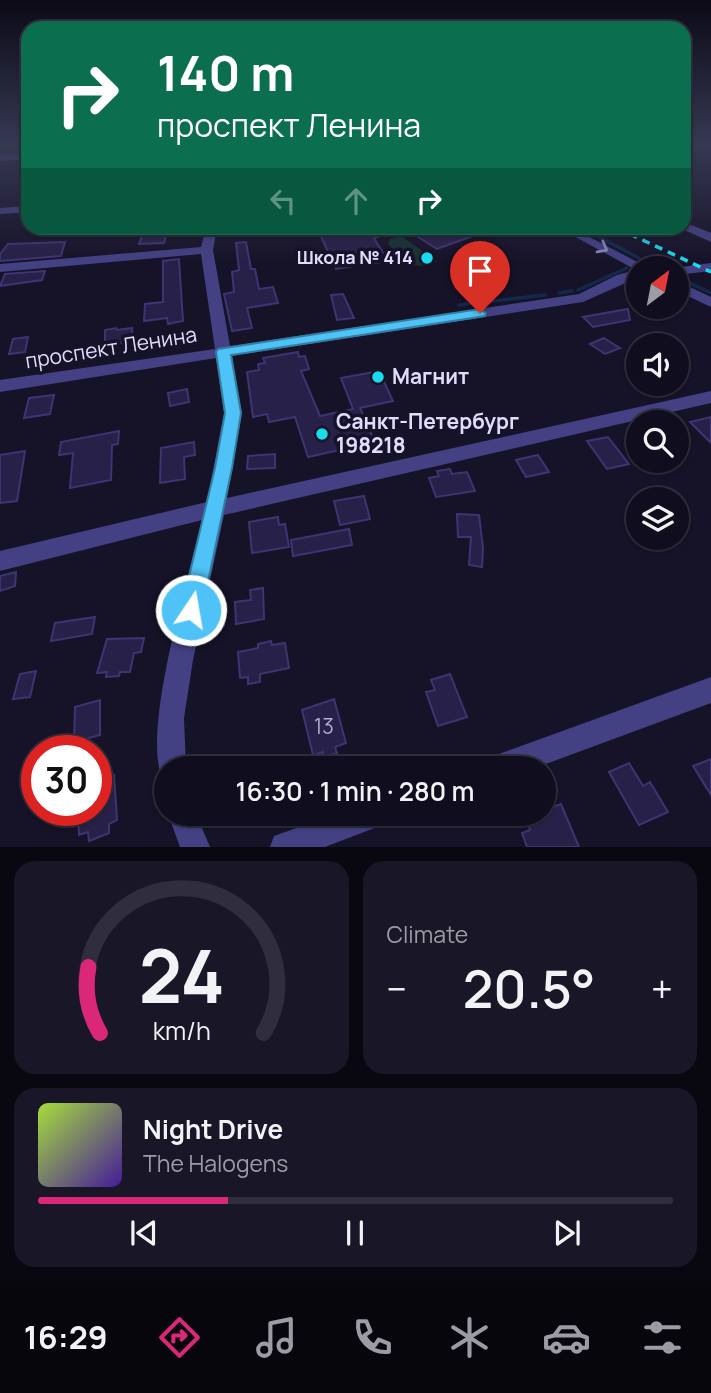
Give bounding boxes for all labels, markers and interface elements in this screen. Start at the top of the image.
text: 140 m [157,39,294,106]
icon: right [42,49,133,140]
text: проспект Ленина [157,103,421,147]
icon: left [264,182,302,220]
icon: ahead [337,182,375,220]
icon: right [410,182,448,220]
one-way arrow [596,240,608,254]
pin [450,241,510,313]
place label: Школа № 414 [297,245,413,269]
marker: Школа № 414 [419,250,435,266]
icon: arrive [461,252,499,290]
north arrow [626,256,690,318]
map controls [626,256,689,550]
street label: проспект Ленина [23,320,199,374]
button: sound [626,333,689,396]
place label: Магнит [392,362,469,390]
marker: Магнит [370,369,386,385]
place label: Санкт-Петербург 198218 [336,407,519,459]
button: search [626,410,689,473]
marker: Санкт-Петербург 198218 [314,426,330,442]
button: layers [626,487,689,550]
position arrow [154,573,228,647]
house number: 13 [314,712,334,740]
speed limit sign: 30 [21,735,112,826]
text: 16:30 · 1 min · 280 m [236,773,474,809]
text: Climate [387,918,468,950]
text: 24 [138,926,224,1026]
text: 20.5° [463,953,595,1024]
text: − [387,962,407,1014]
text: + [651,962,673,1014]
text: km/h [152,1013,210,1048]
text: Night Drive [143,1111,283,1147]
text: The Halogens [143,1147,288,1179]
icon: previous [125,1214,163,1252]
icon: pause [336,1214,374,1252]
icon: next [548,1214,586,1252]
icon: directions [155,1313,204,1362]
icon: music [252,1313,301,1362]
icon: phone [348,1313,397,1362]
icon: climate [445,1313,494,1362]
icon: car [542,1313,591,1362]
icon: filters [638,1313,687,1362]
text: 16:29 [24,1315,108,1359]

